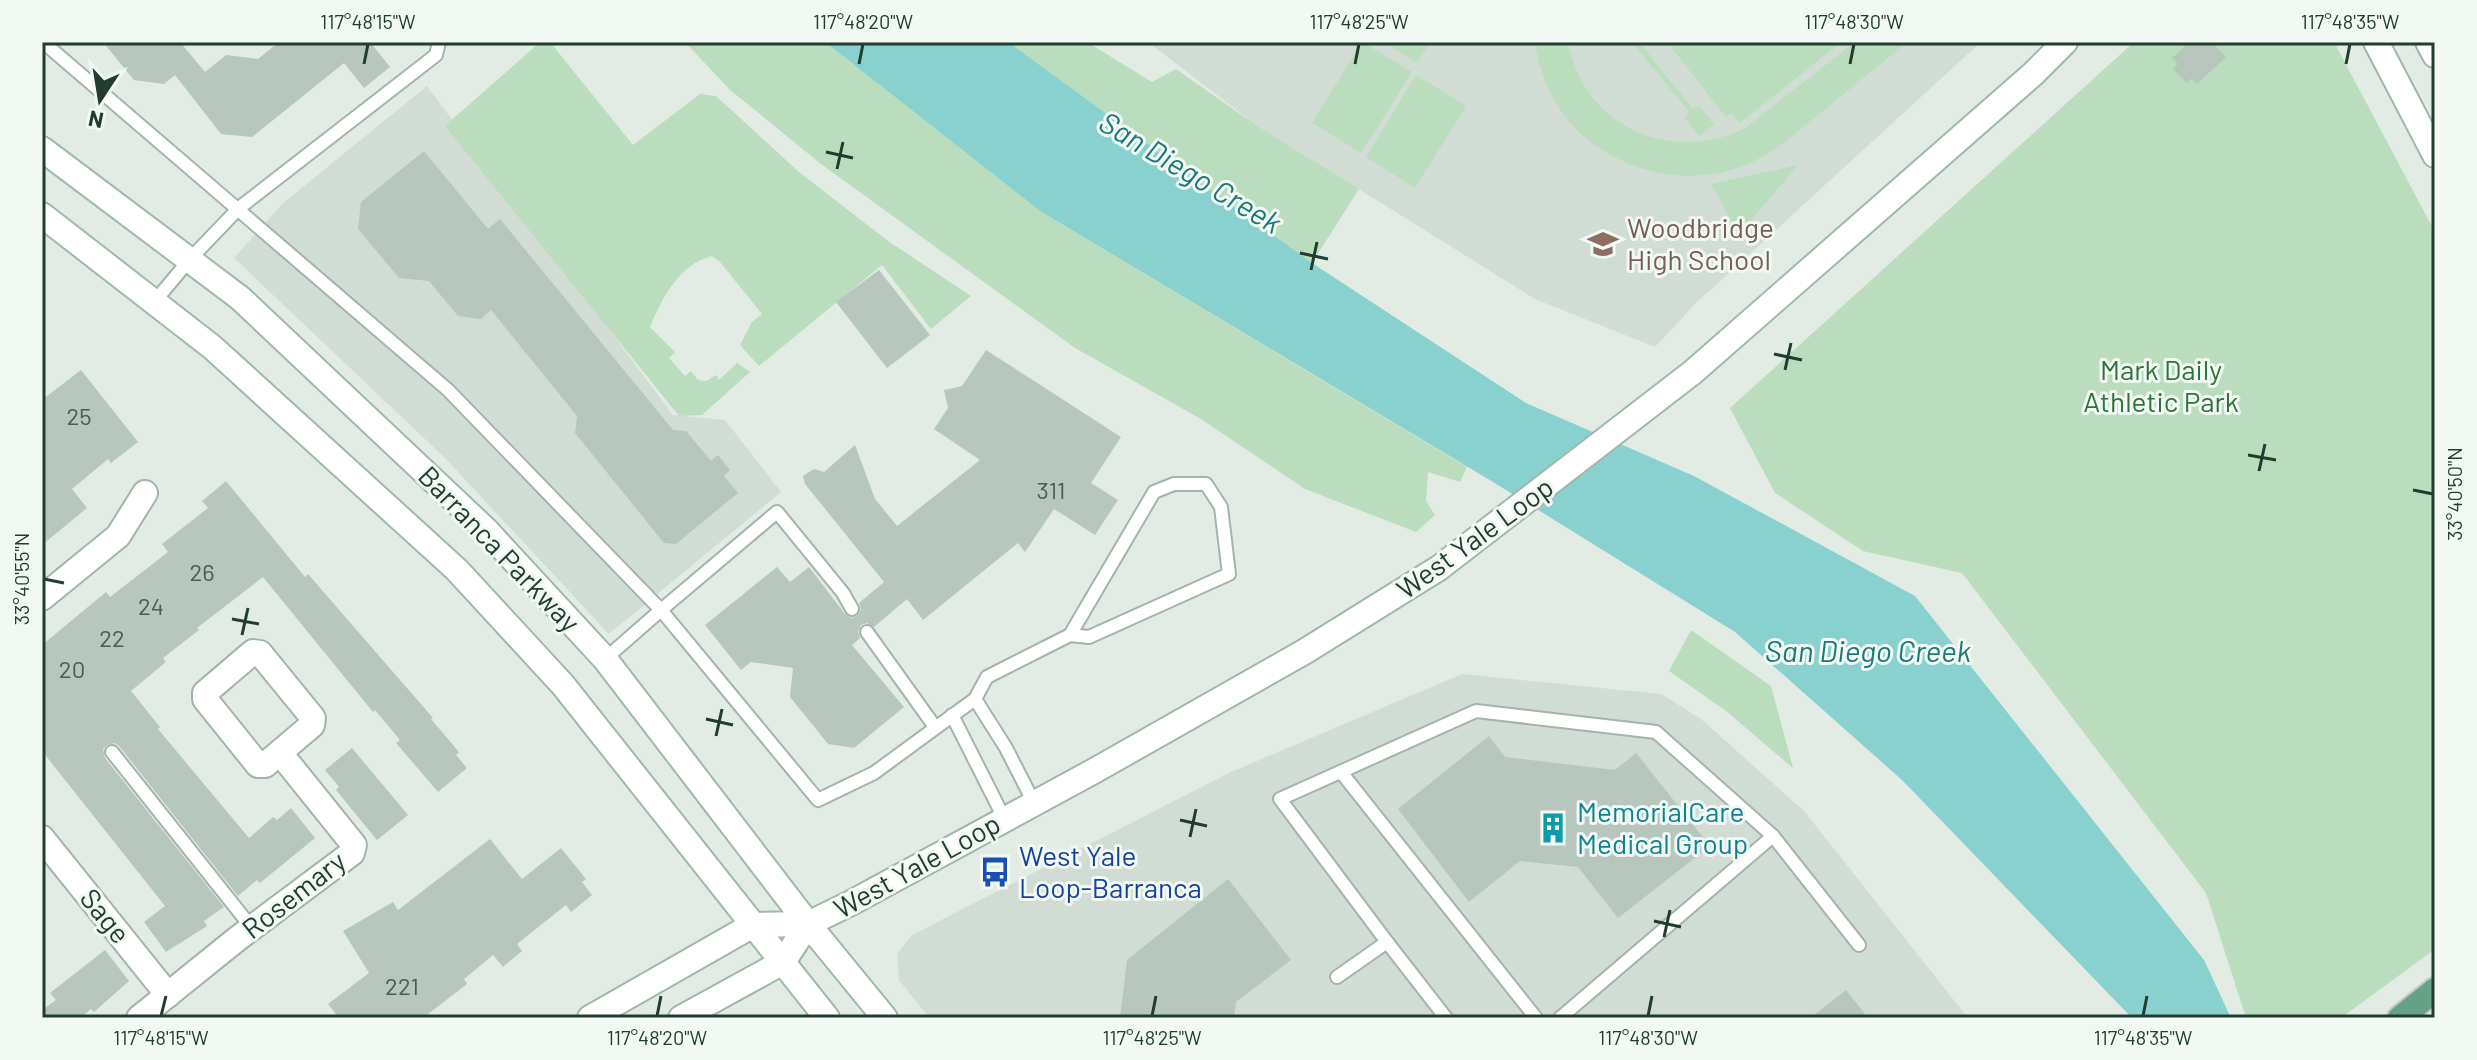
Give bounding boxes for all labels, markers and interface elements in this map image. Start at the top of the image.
text: 117°48'15"W [320,9,416,33]
text: 117°48'20"W [813,9,913,33]
text: 117°48'25"W [1309,9,1409,33]
text: 117°48'30"W [1804,9,1904,33]
text: 117°48'35"W [2301,9,2400,33]
north arrow [60,60,140,140]
water label: San Diego Creek [1093,103,1289,240]
text: N [86,106,105,135]
place label: Woodbridge High School [1627,210,1774,276]
school or university icon: Woodbridge High School [1586,227,1620,261]
park label: Mark Daily Athletic Park [2083,352,2239,418]
house number: 25 [66,401,92,430]
text: 33°40'50"N [2442,447,2466,541]
street label: Barranca Parkway [412,458,588,638]
street label: West Yale Loop [1390,469,1559,605]
house number: 311 [1036,475,1066,504]
text: 33°40'55"N [9,533,33,625]
house number: 26 [189,557,215,586]
house number: 24 [138,591,164,620]
house number: 22 [99,623,125,652]
water label: San Diego Creek [1765,632,1972,668]
house number: 20 [59,654,85,683]
place label: MemorialCare Medical Group [1577,794,1748,860]
street label: West Yale Loop [827,805,1006,925]
building icon: MemorialCare Medical Group [1536,811,1570,845]
place label: West Yale Loop-Barranca [1019,838,1202,904]
street label: Rosemary [235,843,352,945]
bus stop icon: West Yale Loop-Barranca [978,855,1012,889]
street label: Sage [74,881,138,950]
house number: 221 [385,971,419,1000]
text: 117°48'15"W [113,1025,209,1049]
text: 117°48'20"W [607,1025,707,1049]
text: 117°48'25"W [1102,1025,1202,1049]
text: 117°48'30"W [1598,1025,1698,1049]
text: 117°48'35"W [2094,1025,2193,1049]

